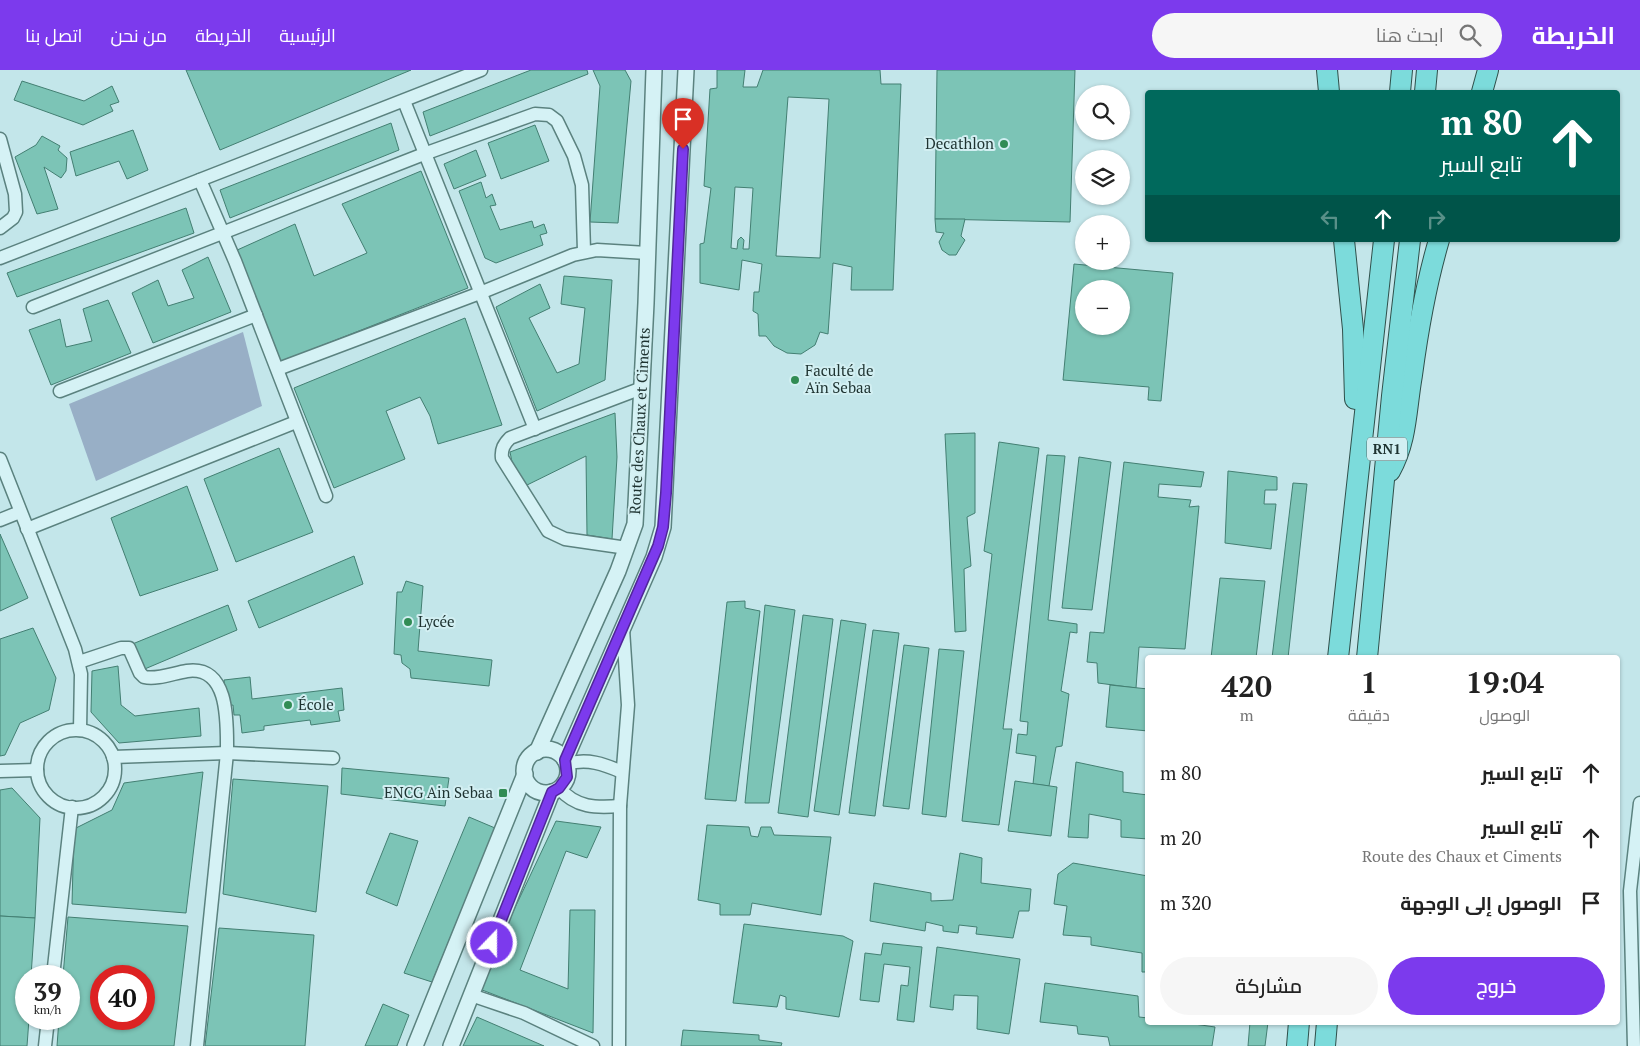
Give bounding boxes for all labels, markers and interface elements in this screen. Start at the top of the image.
search box [1152,13,1502,58]
text: الخريطة [1532,19,1615,51]
icon: search [1456,21,1484,49]
text: ابحث هنا [1376,22,1444,47]
text: اتصل بنا [25,23,82,47]
text: من نحن [110,23,167,47]
text: الخريطة [195,23,251,47]
text: الرئيسية [279,23,336,47]
map controls [1075,85,1130,335]
button: search [1075,85,1130,140]
pin [662,98,704,149]
text: 80 m [1441,99,1522,145]
icon: arrive [669,105,697,133]
icon: ahead [1540,110,1605,175]
place label: Decathlon [925,133,994,153]
marker: Decathlon [998,138,1010,150]
text: تابع السير [1441,149,1522,178]
button: layers [1075,150,1130,205]
icon: left [1316,205,1344,233]
icon: ahead [1369,205,1397,233]
icon: right [1422,205,1450,233]
button: + [1075,215,1130,270]
button: − [1075,280,1130,335]
street label: Route des Chaux et Ciments [624,327,654,515]
place label: Faculté de Aïn Sebaa [805,360,873,397]
marker: Faculté de Aïn Sebaa [789,374,801,386]
road number: RN1 [1367,438,1407,460]
place label: Lycée [418,611,455,631]
marker: Lycée [402,616,414,628]
text: 1 [1360,662,1377,702]
text: 19:04 [1466,662,1544,702]
text: 420 [1221,666,1272,706]
place label: École [298,694,334,714]
marker: École [282,699,294,711]
text: m [1240,704,1253,726]
text: دقيقة [1348,704,1390,726]
text: الوصول [1479,704,1530,726]
icon: ahead [1577,759,1605,787]
text: 80 m [1160,760,1201,785]
text: تابع السير [1481,760,1562,785]
place label: ENCG Ain Sebaa [384,782,493,802]
marker: ENCG Ain Sebaa [497,787,509,799]
text: تابع السير [1481,814,1562,839]
icon: ahead [1577,824,1605,852]
text: 20 m [1160,825,1201,850]
text: Route des Chaux et Ciments [1362,845,1562,867]
icon: arrive [1577,889,1605,917]
text: 320 m [1160,890,1211,915]
text: الوصول إلى الوجهة [1400,890,1562,915]
position arrow [465,916,517,968]
button: مشاركة [1160,957,1378,1015]
button: خروج [1388,957,1605,1015]
speed limit sign: 40 [90,965,155,1030]
text: 39 [33,975,62,1008]
text: km/h [34,1002,61,1017]

